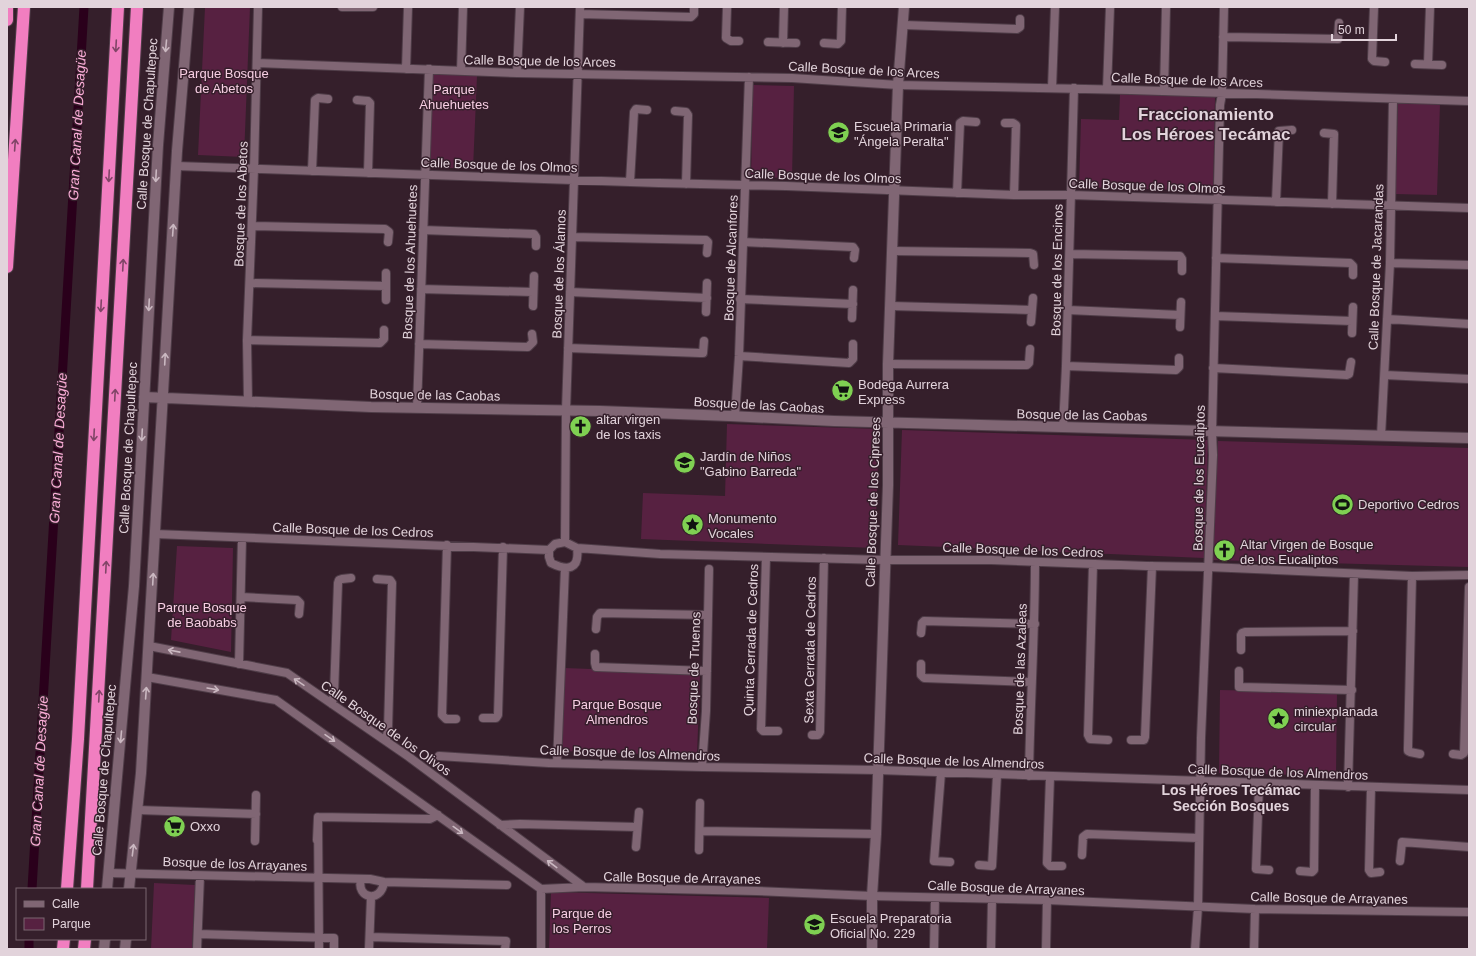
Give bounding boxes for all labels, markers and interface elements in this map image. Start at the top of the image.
scale bar [1332,16,1396,42]
text: 50 m [1338,23,1365,37]
street label: Calle Bosque de Chapultepec [134,37,161,210]
one-way arrow [112,39,119,52]
one-way arrow [162,39,169,52]
water label: Gran Canal de Desagüe [65,49,89,201]
street label: Calle Bosque de los Arces [464,52,616,70]
street label: Calle Bosque de los Arces [788,59,941,81]
park label: Parque Bosque de Abetos [179,66,269,96]
street label: Calle Bosque de los Arces [1111,70,1264,90]
park label: Parque Ahuehuetes [419,82,489,112]
district label: Fraccionamiento Los Héroes Tecámac [1122,105,1290,144]
place label: Escuela Primaria "Ángela Peralta" [854,119,953,149]
school or university icon: Escuela Primaria "Ángela Peralta" [826,120,852,146]
one-way arrow [12,139,19,152]
street label: Bosque de los Abetos [231,140,251,267]
street label: Calle Bosque de los Olmos [420,155,578,175]
street label: Calle Bosque de los Olmos [744,166,902,186]
one-way arrow [105,169,112,182]
one-way arrow [153,169,160,182]
street label: Calle Bosque de los Olmos [1068,176,1226,196]
street label: Calle Bosque de Jacarandas [1366,183,1386,350]
street label: Bosque de los Ahuehuetes [400,184,420,340]
street label: Bosque de Alcanfores [721,194,741,321]
street label: Bosque de los Encinos [1048,203,1066,336]
street label: Bosque de los Álamos [549,209,569,339]
one-way arrow [169,224,176,237]
one-way arrow [119,259,126,272]
one-way arrow [145,298,152,311]
one-way arrow [98,299,105,312]
one-way arrow [161,353,168,366]
street label: Calle Bosque de Chapultepec [116,361,140,534]
water label: Gran Canal de Desagüe [46,372,70,524]
place label: Bodega Aurrera Express [858,377,950,407]
supermarket icon: Bodega Aurrera Express [830,378,856,404]
street label: Bosque de las Caobas [369,386,501,404]
one-way arrow [112,389,119,402]
street label: Bosque de las Caobas [693,394,825,416]
street label: Bosque de los Eucaliptos [1190,404,1208,551]
street label: Bosque de las Caobas [1016,406,1148,424]
place label: altar virgen de los taxis [596,412,662,442]
church icon: altar virgen de los taxis [567,413,593,439]
street label: Calle Bosque de los Cipreses [863,416,883,587]
one-way arrow [91,428,98,441]
one-way arrow [138,428,145,441]
place label: Jardín de Niños "Gabino Barreda" [700,449,801,479]
school or university icon: Jardín de Niños "Gabino Barreda" [672,450,698,476]
sports icon: Deportivo Cedros [1329,491,1355,517]
place label: Deportivo Cedros [1358,497,1460,512]
place label: Monumento Vocales [708,511,777,541]
place icon: Monumento Vocales [679,512,705,538]
street label: Calle Bosque de los Cedros [272,520,434,540]
place label: Altar Virgen de Bosque de los Eucaliptos [1240,537,1373,567]
church icon: Altar Virgen de Bosque de los Eucaliptos [1211,538,1237,564]
street label: Calle Bosque de los Cedros [942,540,1104,560]
one-way arrow [102,561,109,574]
street label: Quinta Cerrada de Cedros [741,563,761,716]
one-way arrow [149,573,156,586]
street label: Sexta Cerrada de Cedros [801,576,819,724]
park label: Parque Bosque de Baobabs [157,600,247,630]
street label: Bosque de las Azaleas [1010,603,1030,735]
street label: Bosque de Truenos [685,611,703,725]
one-way arrow [168,647,181,655]
one-way arrow [293,677,305,685]
street label: Calle Bosque de los Olivos [318,677,454,779]
street label: Calle Bosque de Chapultepec [89,683,119,856]
one-way arrow [206,685,219,693]
one-way arrow [142,687,150,700]
one-way arrow [95,690,102,703]
water label: Gran Canal de Desagüe [27,695,51,847]
park label: Parque Bosque Almendros [572,697,662,727]
place label: miniexplanada circular [1294,704,1379,734]
place icon: miniexplanada circular [1266,705,1292,731]
one-way arrow [117,730,124,743]
one-way arrow [324,734,335,742]
street label: Calle Bosque de los Almendros [539,742,721,764]
street label: Calle Bosque de los Almendros [863,750,1045,772]
street label: Calle Bosque de los Almendros [1187,761,1369,783]
district label: Los Héroes Tecámac Sección Bosques [1161,782,1301,814]
supermarket icon: Oxxo [162,813,188,839]
place label: Oxxo [190,819,220,834]
one-way arrow [453,826,464,834]
one-way arrow [129,844,137,857]
street label: Bosque de los Arrayanes [163,854,308,874]
one-way arrow [547,860,558,868]
street label: Calle Bosque de Arrayanes [603,869,761,887]
street label: Calle Bosque de Arrayanes [927,878,1085,898]
legend [16,888,146,940]
street label: Calle Bosque de Arrayanes [1250,889,1408,907]
text: Calle [52,897,80,911]
park label: Parque de los Perros [552,906,612,936]
place label: Escuela Preparatoria Oficial No. 229 [830,911,952,941]
school or university icon: Escuela Preparatoria Oficial No. 229 [802,912,828,938]
text: Parque [52,917,91,931]

